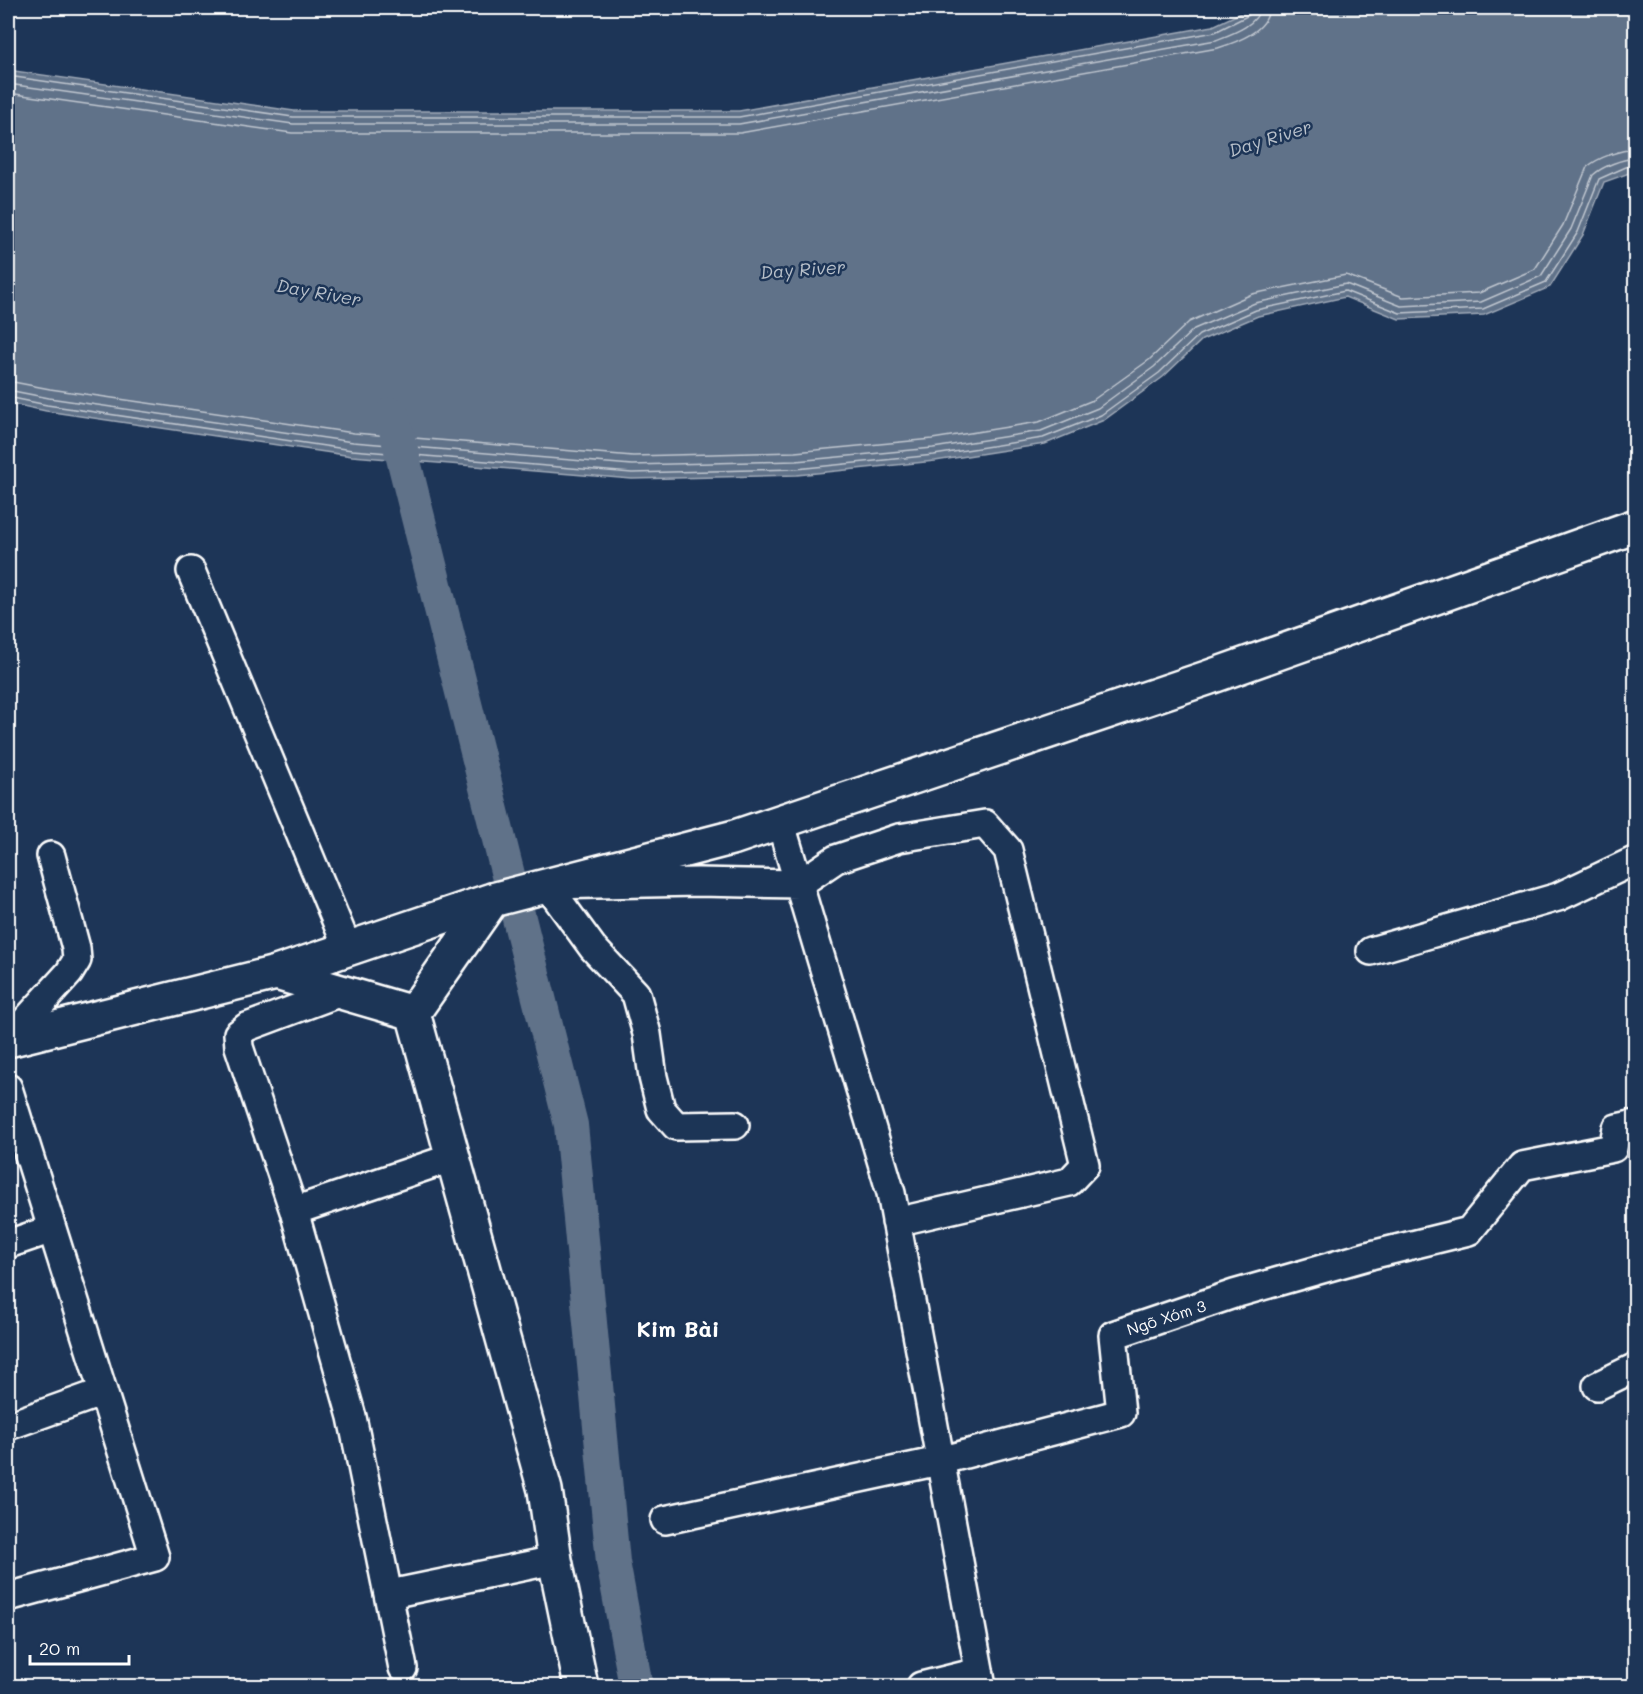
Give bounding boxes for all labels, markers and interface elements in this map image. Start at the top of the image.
water label: Day River [1226,114,1314,162]
water label: Day River [760,254,846,284]
water label: Day River [275,273,363,311]
street label: Ngõ Xóm 3 [1124,1294,1208,1340]
district label: Kim Bài [636,1314,720,1343]
scale bar [30,1628,129,1666]
text: 20 m [39,1636,80,1660]

